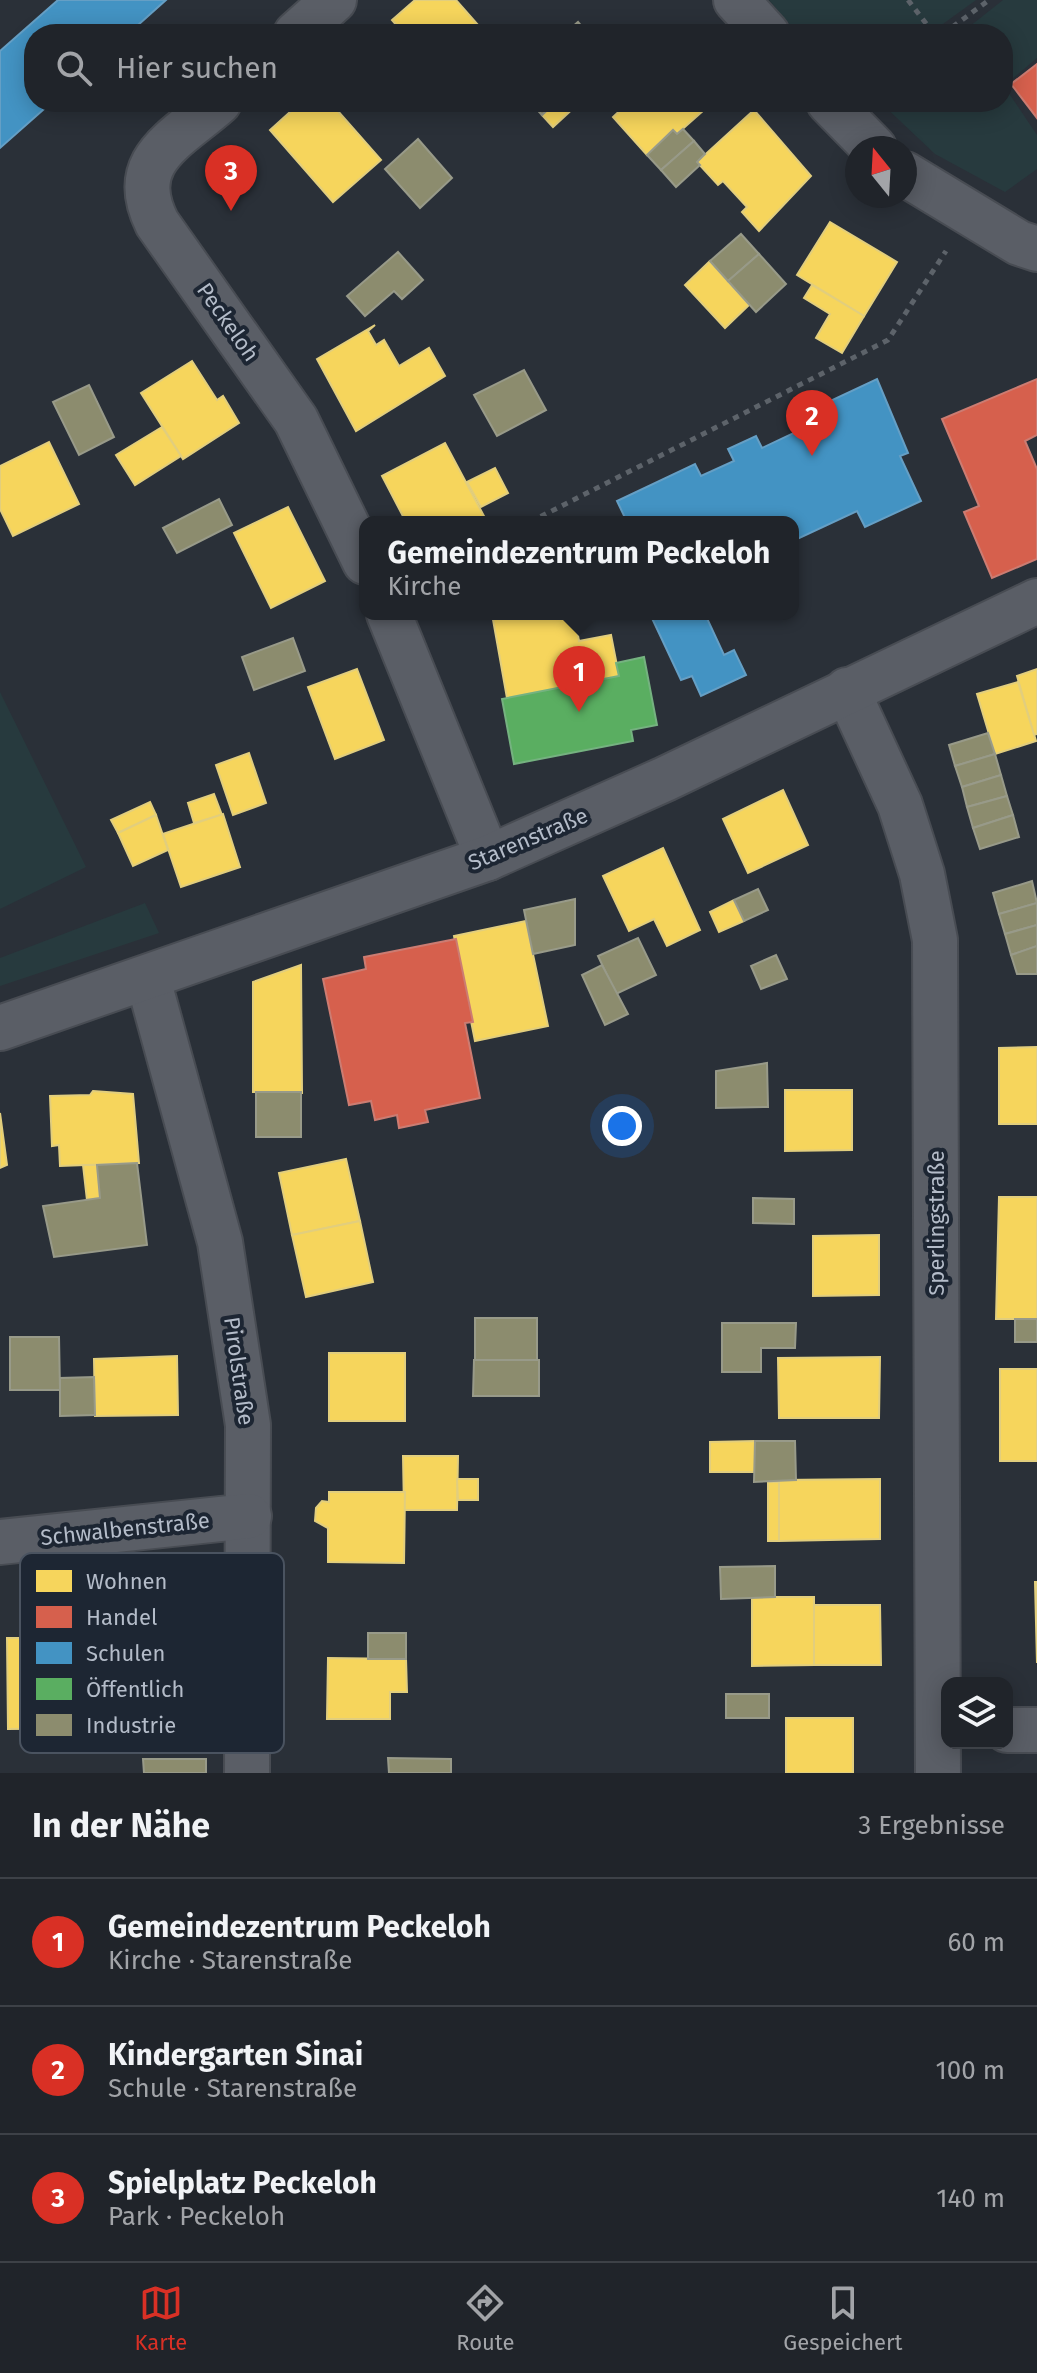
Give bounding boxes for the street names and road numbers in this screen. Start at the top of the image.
street label: Peckeloh [191,277,265,367]
street label: Starenstraße [464,802,592,876]
street label: Sperlingstraße [923,1150,950,1296]
street label: Pirolstraße [218,1315,260,1427]
street label: Schwalbenstraße [39,1507,211,1551]

